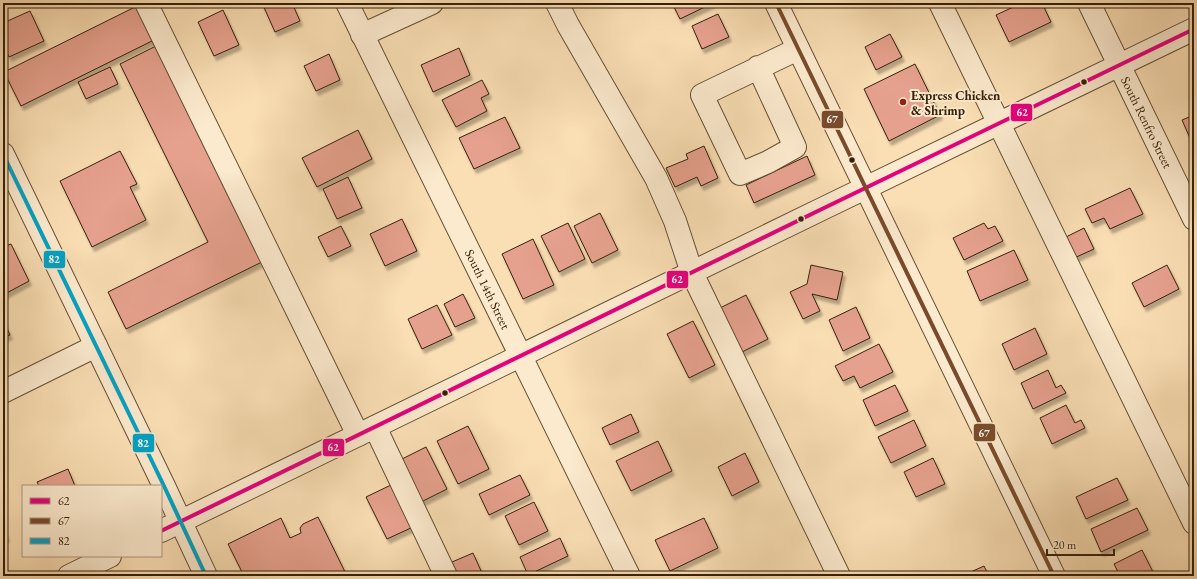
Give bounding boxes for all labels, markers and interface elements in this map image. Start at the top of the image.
street label: South Renfro Street [1117,74,1176,171]
unlabelled marker [1079,77,1089,87]
place label: Express Chicken & Shrimp [911,87,1001,119]
marker: Express Chicken & Shrimp [898,97,908,107]
line badge: 62 [1010,103,1033,122]
text: 62 [1016,105,1028,119]
line badge: 67 [821,110,844,129]
text: 67 [826,112,838,126]
unlabelled marker [847,155,857,165]
unlabelled marker [796,214,806,224]
street label: South 14th Street [461,246,514,332]
line badge: 82 [43,250,66,269]
text: 82 [48,252,60,266]
line badge: 62 [666,270,689,289]
text: 62 [671,272,683,286]
unlabelled marker [440,388,450,398]
line badge: 67 [973,423,996,442]
text: 67 [978,426,990,440]
line badge: 82 [132,433,155,453]
text: 82 [137,436,149,450]
line badge: 62 [322,438,345,457]
text: 62 [327,440,339,454]
legend [22,485,162,557]
text: 62 [58,493,70,509]
text: 67 [58,513,70,529]
scale bar [1047,531,1114,557]
text: 82 [58,533,70,549]
text: 20 m [1053,537,1077,553]

